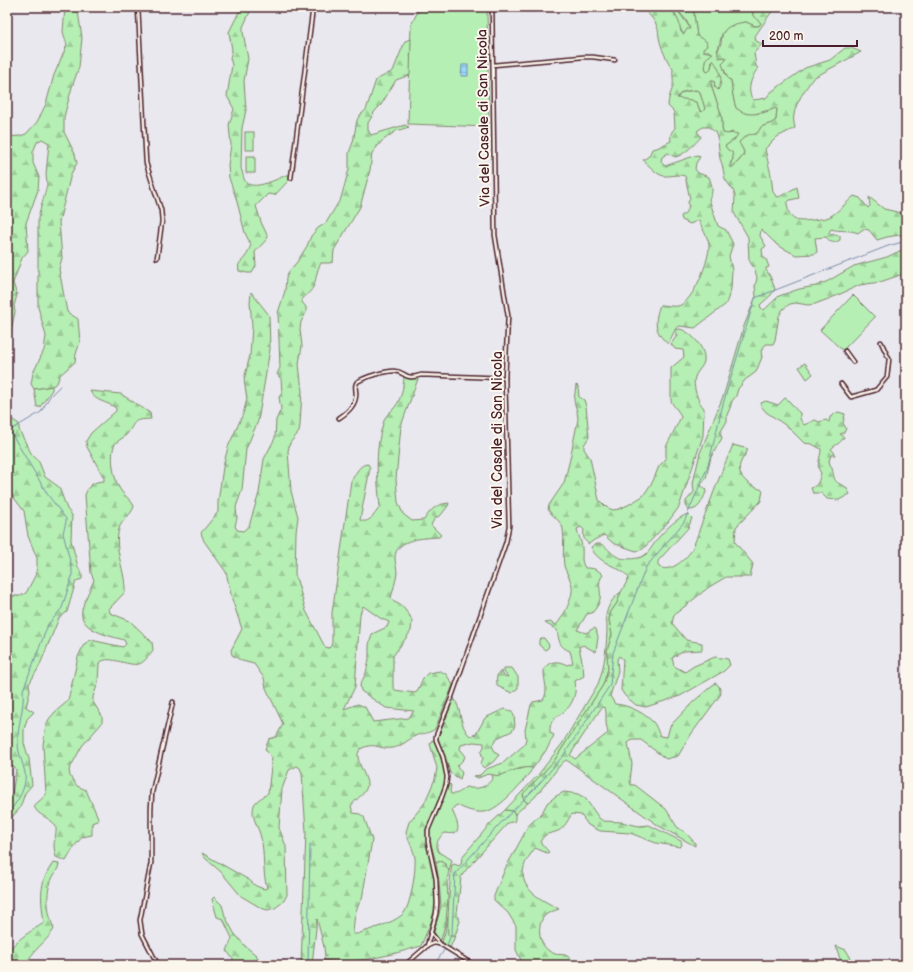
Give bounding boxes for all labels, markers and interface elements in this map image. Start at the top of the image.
scale bar [763,22,857,48]
street label: Via del Casale di San Nicola [473,29,494,207]
text: 200 m [769,29,803,44]
street label: Via del Casale di San Nicola [489,351,506,529]

